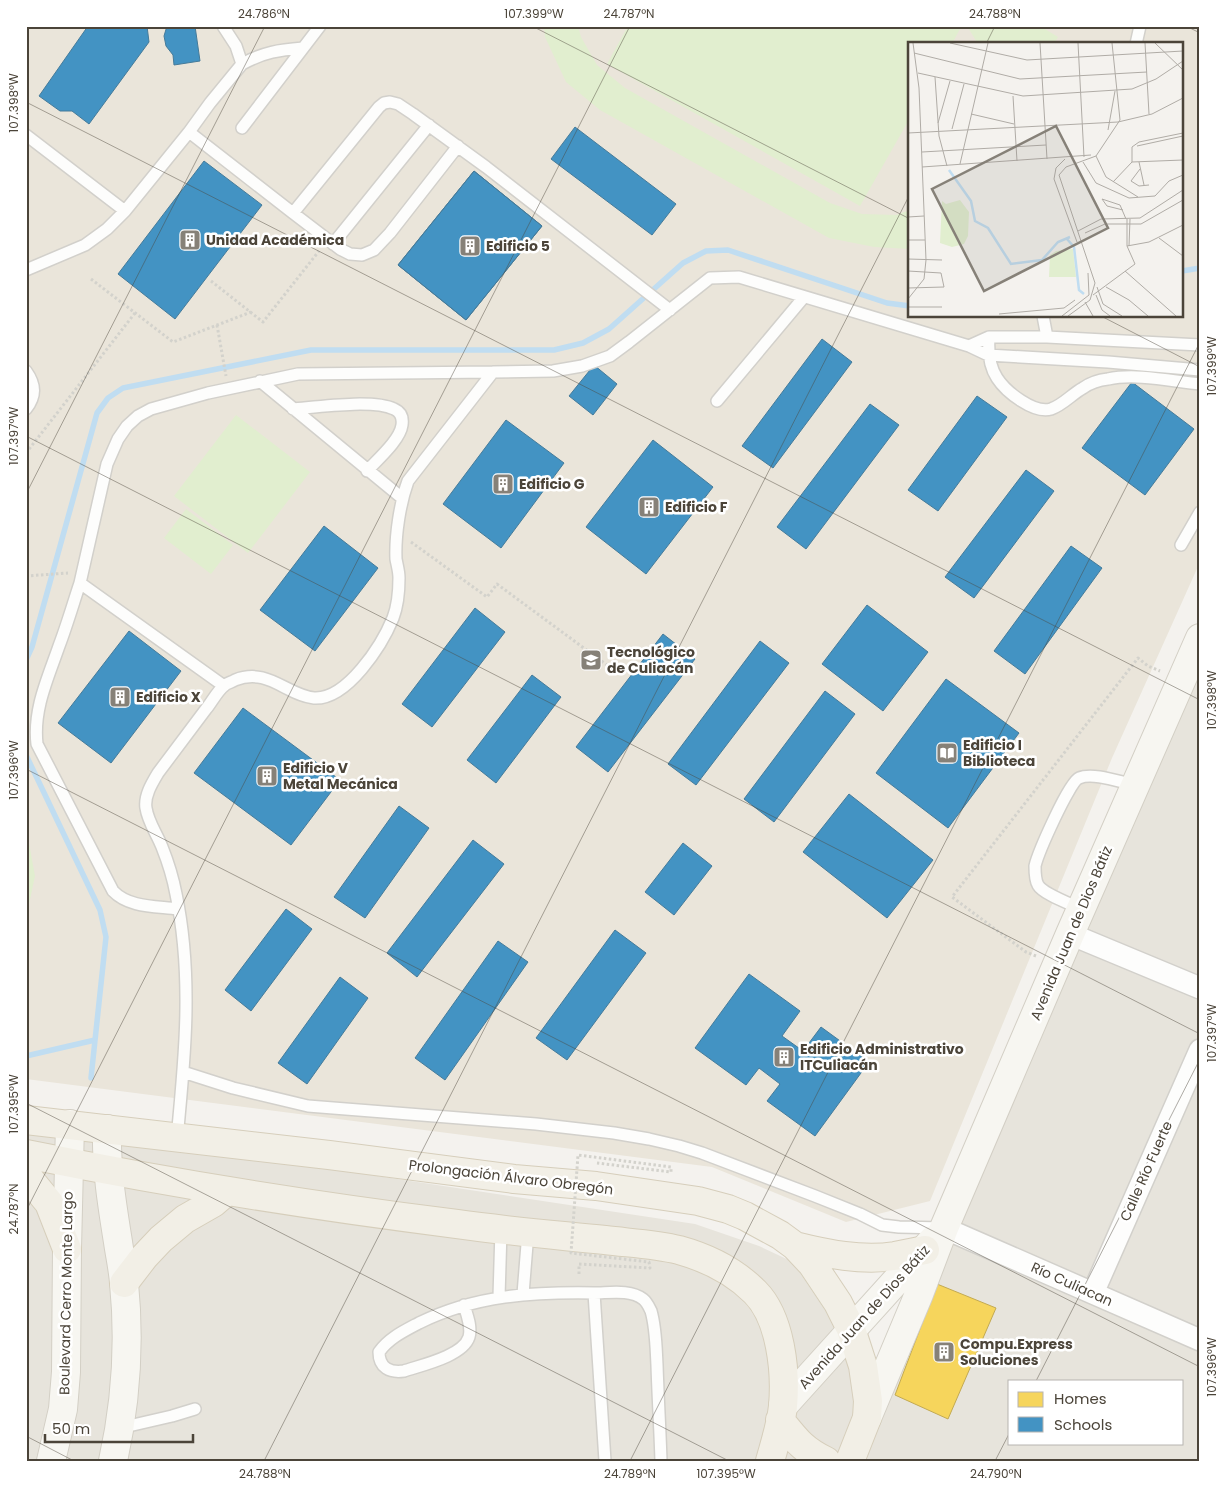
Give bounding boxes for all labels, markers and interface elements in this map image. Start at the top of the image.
text: 24.786°N [238,5,290,22]
text: 107.399°W [504,5,564,22]
text: 24.787°N [603,5,655,22]
text: 24.788°N [969,5,1021,22]
inset map [908,42,1184,318]
text: 107.398°W [5,73,22,133]
building icon: Unidad Académica [178,228,202,252]
place label: Unidad Académica [206,230,344,250]
building icon: Edificio 5 [458,234,482,258]
place label: Edificio 5 [486,236,550,256]
text: 107.399°W [1203,336,1220,396]
text: 107.397°W [5,407,22,465]
building icon: Edificio G [491,472,515,496]
place label: Edificio G [519,474,585,494]
building icon: Edificio F [637,495,661,519]
place label: Edificio F [665,497,728,517]
place label: Tecnológico de Culiacán [607,642,695,678]
school or university icon: Tecnológico de Culiacán [579,648,603,672]
text: 107.398°W [1203,670,1220,730]
building icon: Edificio X [108,685,132,709]
place label: Edificio X [136,687,201,707]
place label: Edificio I Biblioteca [963,735,1035,771]
text: 107.396°W [5,740,22,800]
library icon: Edificio I Biblioteca [935,741,959,765]
place label: Edificio V Metal Mecánica [283,758,398,794]
building icon: Edificio V Metal Mecánica [255,764,279,788]
street label: Avenida Juan de Dios Bátiz [1025,843,1117,1023]
text: 107.397°W [1203,1004,1220,1062]
place label: Edificio Administrativo ITCuliacán [800,1039,964,1075]
building icon: Edificio Administrativo ITCuliacán [772,1045,796,1069]
text: 107.395°W [5,1074,22,1134]
street label: Calle Río Fuerte [1115,1117,1177,1224]
street label: Prolongación Álvaro Obregón [408,1155,614,1199]
text: 24.787°N [5,1183,22,1235]
street label: Boulevard Cerro Monte Largo [54,1191,78,1395]
street label: Avenida Juan de Dios Bátiz [794,1241,934,1393]
street label: Río Culiacan [1028,1257,1116,1311]
place label: Compu.Express Soluciones [960,1334,1073,1370]
text: 107.396°W [1203,1337,1220,1397]
building icon: Compu.Express Soluciones [932,1340,956,1364]
legend [1008,1380,1184,1444]
text: Homes [1054,1388,1107,1409]
scale bar [45,1412,192,1444]
text: Schools [1054,1414,1112,1435]
text: 50 m [52,1418,90,1439]
text: 24.788°N [239,1465,291,1482]
text: 24.789°N [604,1465,656,1482]
text: 107.395°W [696,1465,756,1482]
text: 24.790°N [970,1465,1022,1482]

